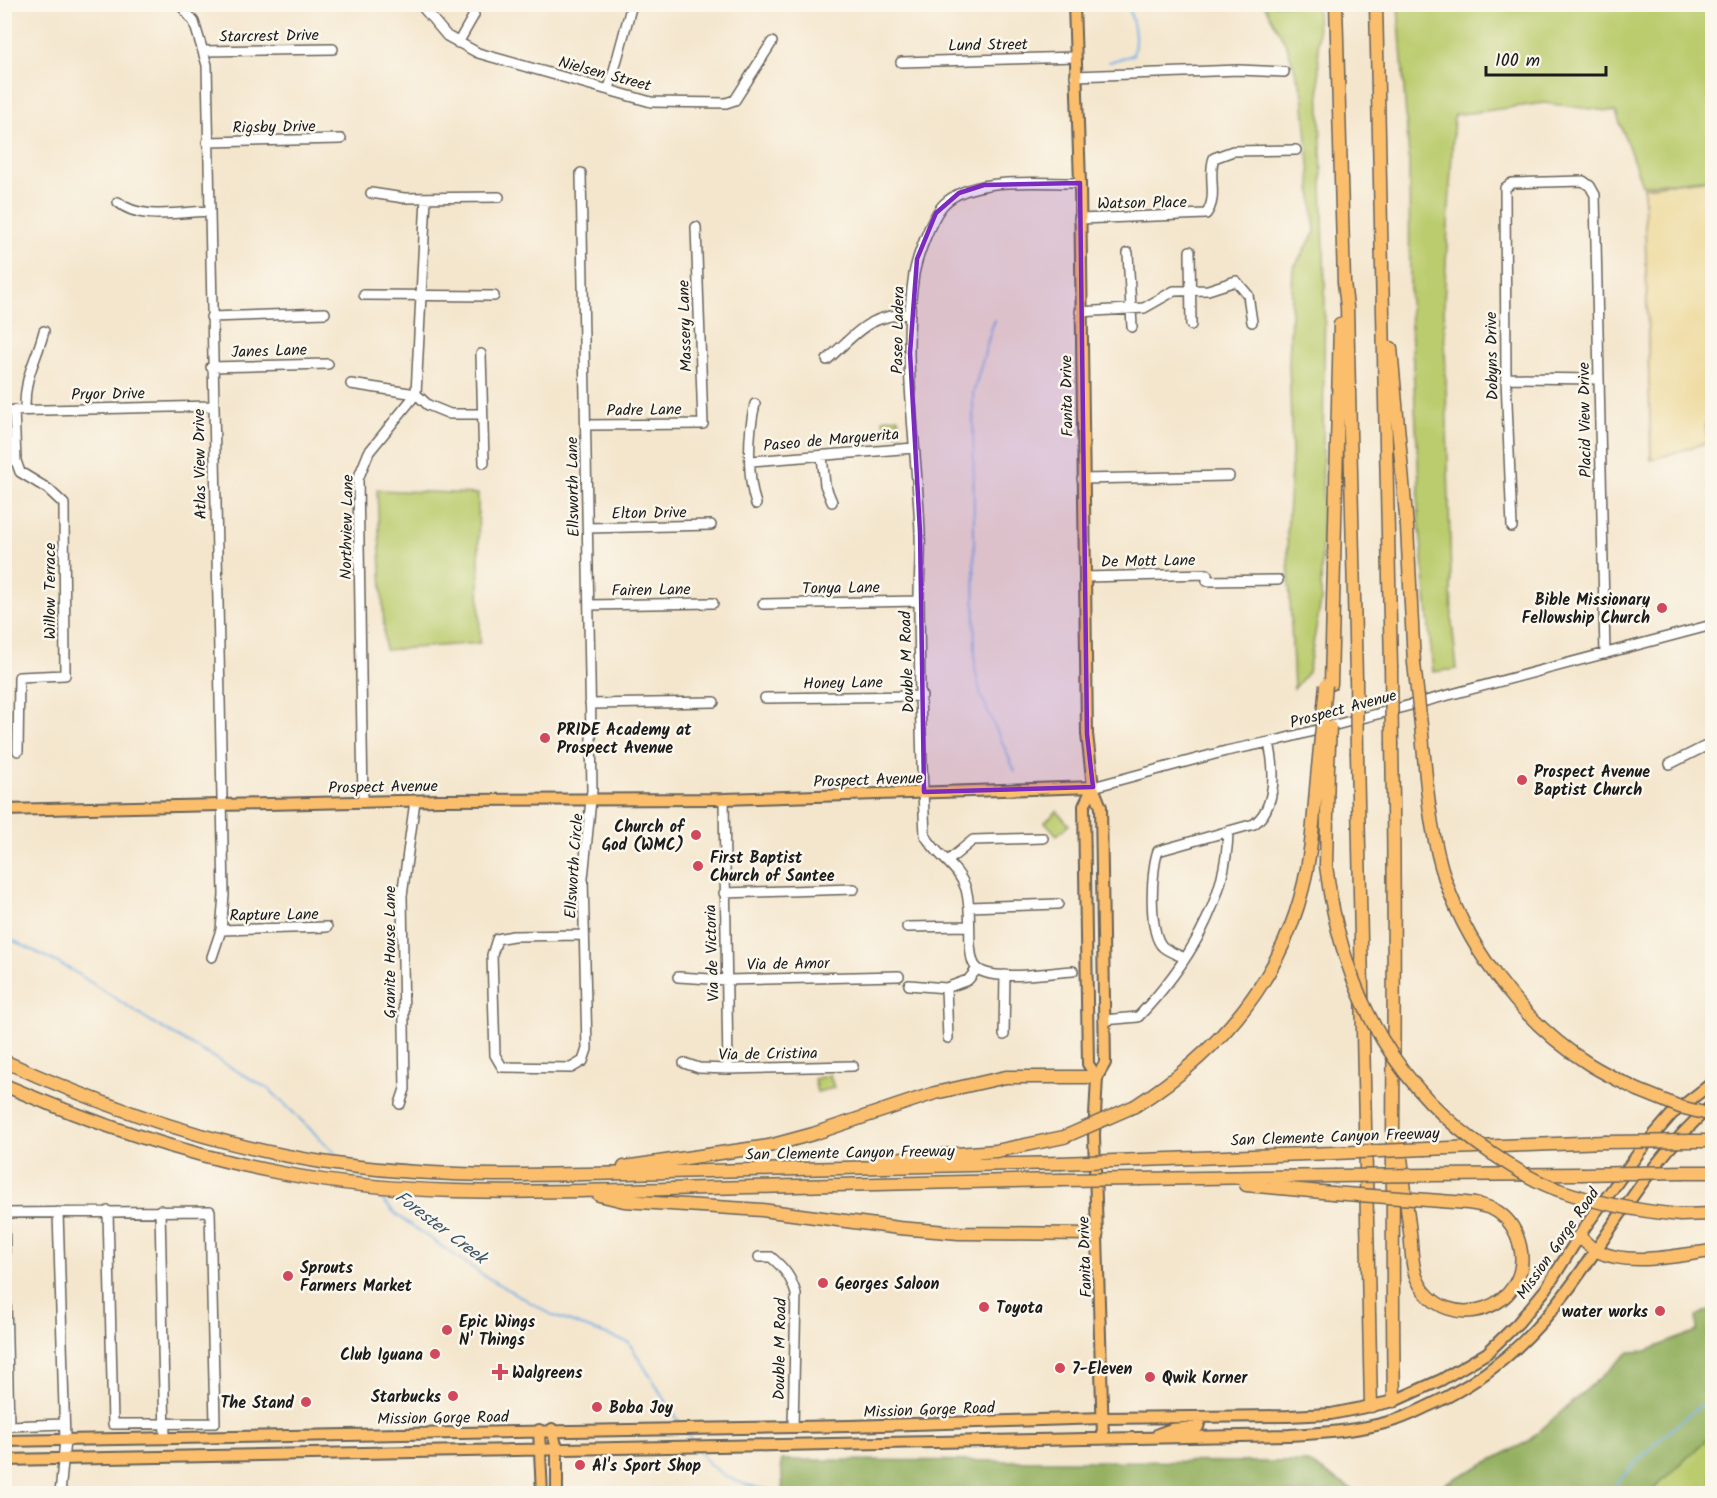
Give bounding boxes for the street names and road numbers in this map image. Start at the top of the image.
street label: Starcrest Drive [219,23,319,50]
street label: Lund Street [948,32,1029,59]
street label: Nielsen Street [555,50,655,99]
street label: Rigsby Drive [232,114,316,141]
street label: Watson Place [1097,190,1187,217]
street label: Massery Lane [671,279,700,372]
street label: Paseo Ladera [885,286,912,374]
street label: Dobyns Drive [1479,311,1506,400]
street label: Janes Lane [231,338,307,365]
street label: Fanita Drive [1054,355,1081,437]
street label: Placid View Drive [1572,362,1599,478]
street label: Pryor Drive [71,381,145,408]
street label: Padre Lane [606,397,682,424]
street label: Atlas View Drive [187,408,214,520]
street label: Paseo de Marguerita [762,422,900,459]
street label: Ellsworth Lane [560,437,587,537]
street label: Northview Lane [334,474,361,580]
street label: Elton Drive [611,500,687,527]
street label: Willow Terrace [38,543,63,639]
street label: De Mott Lane [1101,548,1196,575]
street label: Tonya Lane [802,575,880,602]
street label: Fairen Lane [611,577,691,604]
street label: Double M Road [893,609,922,714]
street label: Honey Lane [803,670,883,697]
street label: Prospect Avenue [1287,683,1400,736]
street label: Prospect Avenue [813,766,923,795]
street label: Prospect Avenue [328,774,438,801]
street label: Ellsworth Circle [558,813,591,920]
street label: Granite House Lane [378,886,403,1018]
street label: Rapture Lane [229,902,319,929]
street label: Via de Victoria [698,904,727,1002]
street label: Via de Amor [746,951,831,978]
street label: Via de Cristina [718,1041,818,1068]
street label: San Clemente Canyon Freeway [1230,1121,1440,1154]
street label: San Clemente Canyon Freeway [745,1139,955,1168]
street label: Mission Gorge Road [1510,1182,1607,1305]
street label: Fanita Drive [1072,1216,1099,1298]
street label: Double M Road [767,1297,794,1400]
street label: Mission Gorge Road [863,1396,996,1425]
street label: Mission Gorge Road [377,1405,510,1432]

